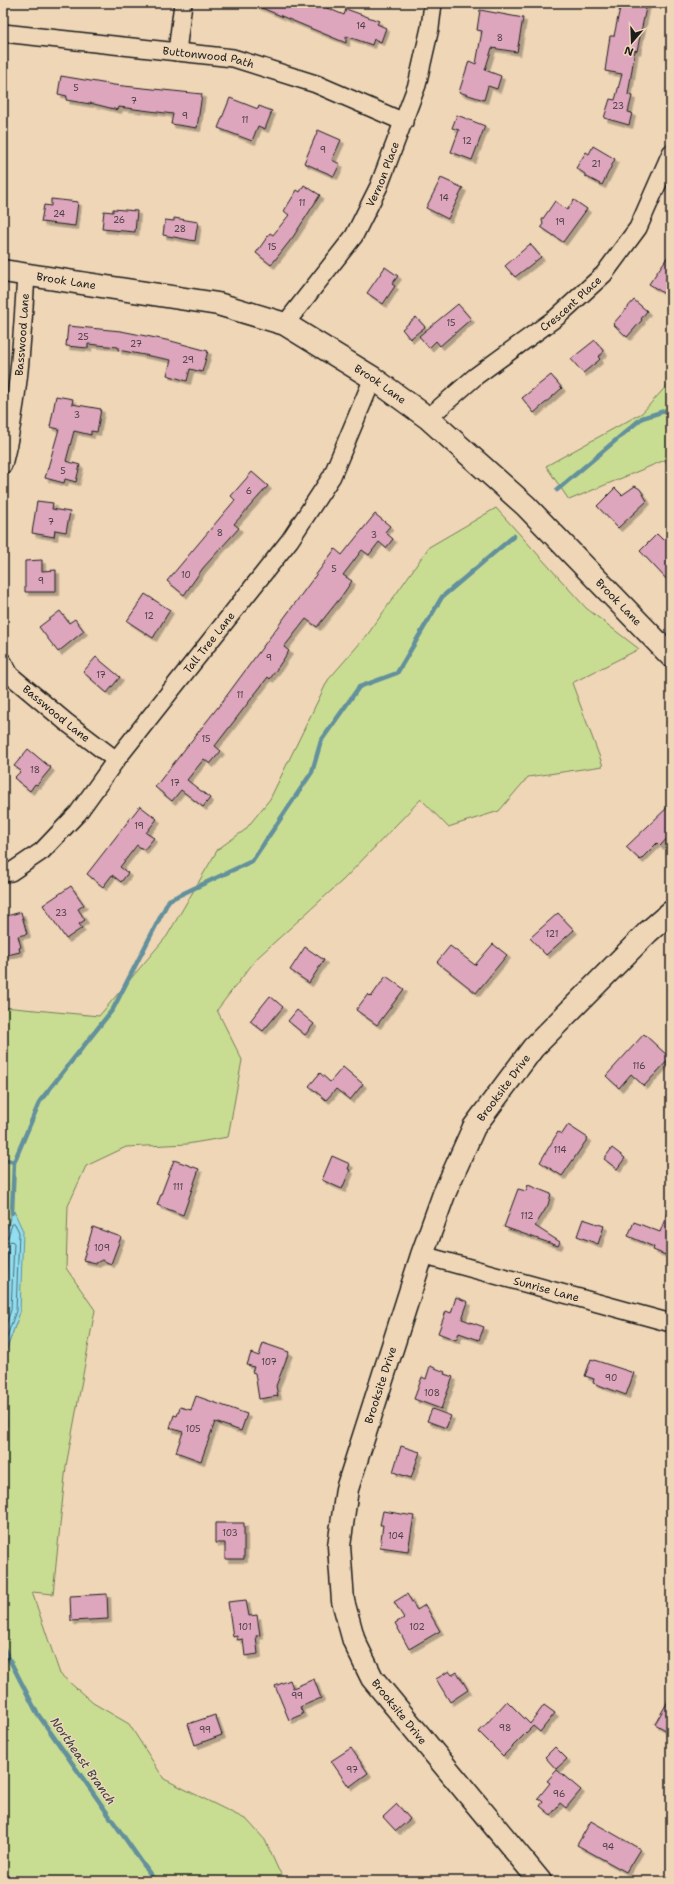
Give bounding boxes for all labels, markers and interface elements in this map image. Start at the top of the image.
house number: 14 [356,20,366,32]
north arrow [612,22,652,62]
house number: 8 [497,32,503,44]
text: N [622,42,635,59]
street label: Buttonwood Path [162,43,256,72]
house number: 5 [73,82,79,94]
house number: 7 [131,95,137,107]
house number: 23 [612,100,624,112]
house number: 9 [182,110,188,122]
house number: 11 [241,114,249,126]
house number: 12 [462,135,472,147]
street label: Vernon Place [362,139,403,209]
house number: 9 [320,144,326,156]
house number: 21 [591,158,601,170]
house number: 14 [439,192,449,204]
house number: 11 [298,197,306,209]
house number: 24 [53,208,65,220]
house number: 26 [113,214,125,226]
house number: 19 [555,216,565,228]
house number: 28 [174,223,186,235]
house number: 15 [267,241,277,253]
street label: Brook Lane [35,269,97,293]
street label: Crescent Place [537,273,605,335]
street label: Basswood Lane [11,293,32,377]
house number: 15 [446,317,456,329]
house number: 25 [77,331,89,343]
house number: 27 [130,338,142,350]
house number: 29 [182,354,194,366]
street label: Brook Lane [351,361,409,407]
house number: 3 [74,409,80,421]
house number: 5 [60,465,66,477]
house number: 6 [246,485,252,497]
house number: 7 [48,516,54,528]
house number: 8 [217,527,223,539]
house number: 3 [371,529,377,541]
house number: 5 [331,563,337,575]
house number: 10 [181,569,191,581]
house number: 9 [38,575,44,587]
street label: Brook Lane [593,575,645,629]
street label: Tall Tree Lane [180,608,238,676]
house number: 12 [144,610,154,622]
house number: 9 [266,652,272,664]
house number: 17 [96,669,106,681]
street label: Basswood Lane [20,681,93,745]
house number: 11 [236,689,244,701]
house number: 15 [201,733,211,745]
house number: 18 [30,764,40,776]
house number: 17 [170,777,180,789]
house number: 19 [134,820,144,832]
house number: 23 [55,907,67,919]
house number: 121 [546,928,558,940]
street label: Brooksite Drive [473,1051,533,1124]
house number: 116 [632,1060,646,1072]
house number: 114 [553,1144,567,1156]
house number: 111 [173,1181,183,1193]
house number: 112 [520,1210,534,1222]
house number: 109 [94,1242,110,1254]
street label: Sunrise Lane [512,1273,581,1305]
street label: Brooksite Drive [361,1345,400,1426]
house number: 107 [261,1356,277,1368]
house number: 90 [605,1372,617,1384]
house number: 108 [424,1387,440,1399]
house number: 105 [185,1423,201,1435]
house number: 103 [222,1527,238,1539]
house number: 104 [388,1530,404,1542]
house number: 101 [238,1621,252,1633]
house number: 102 [409,1621,425,1633]
street label: Brooksite Drive [368,1676,430,1748]
house number: 99 [291,1690,303,1702]
water label: Northeast Branch [47,1714,119,1808]
house number: 98 [499,1722,511,1734]
house number: 99 [199,1724,211,1736]
house number: 97 [346,1764,358,1776]
house number: 96 [553,1788,565,1800]
house number: 94 [602,1841,614,1853]

